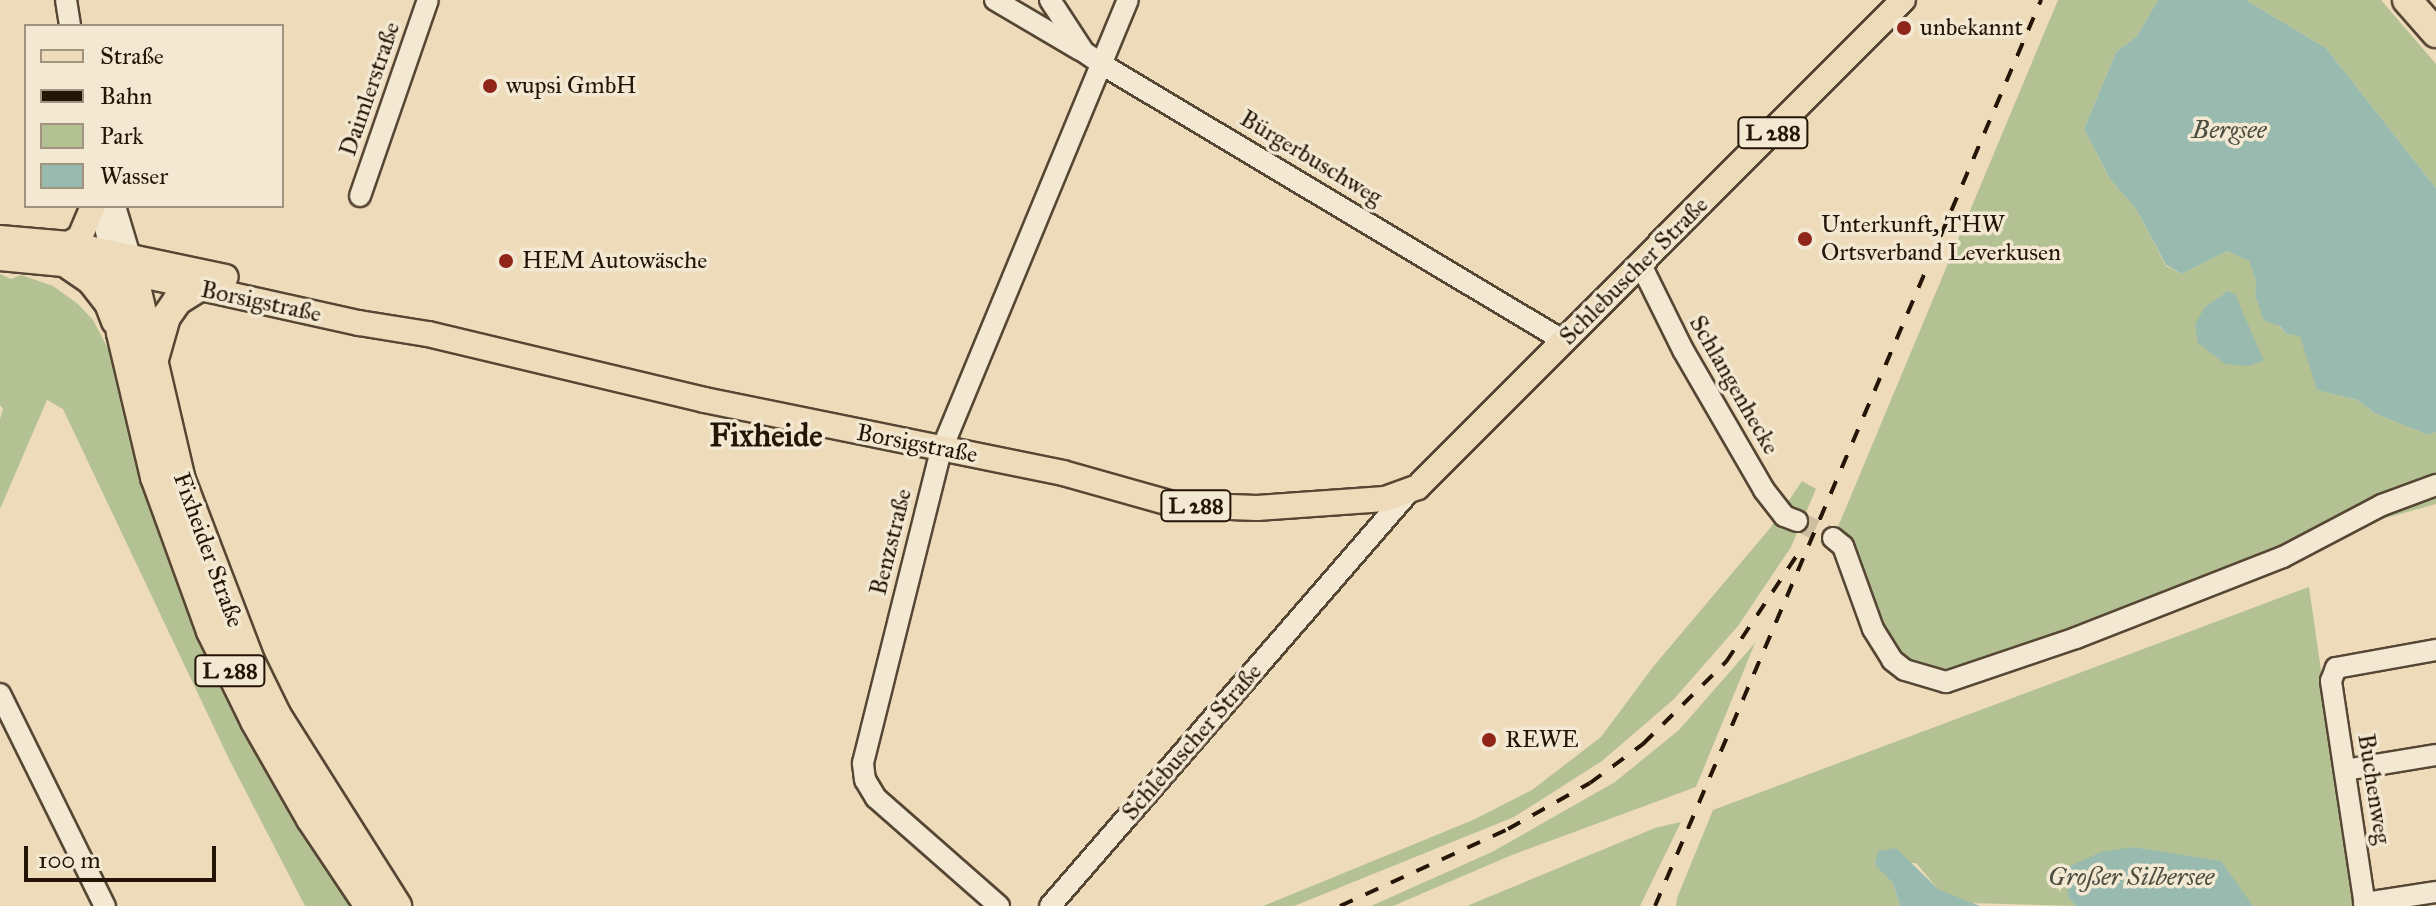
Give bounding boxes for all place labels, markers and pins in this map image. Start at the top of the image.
place label: unbekannt [1920,14,2023,42]
marker: unbekannt [1895,19,1913,37]
place label: wupsi GmbH [506,72,637,100]
marker: wupsi GmbH [481,77,499,95]
place label: Unterkunft, THW Ortsverband Leverkusen [1821,211,2061,267]
marker: Unterkunft, THW Ortsverband Leverkusen [1796,230,1814,248]
place label: HEM Autowäsche [522,247,707,275]
marker: HEM Autowäsche [497,252,515,270]
place label: REWE [1505,726,1579,754]
marker: REWE [1480,731,1498,749]

